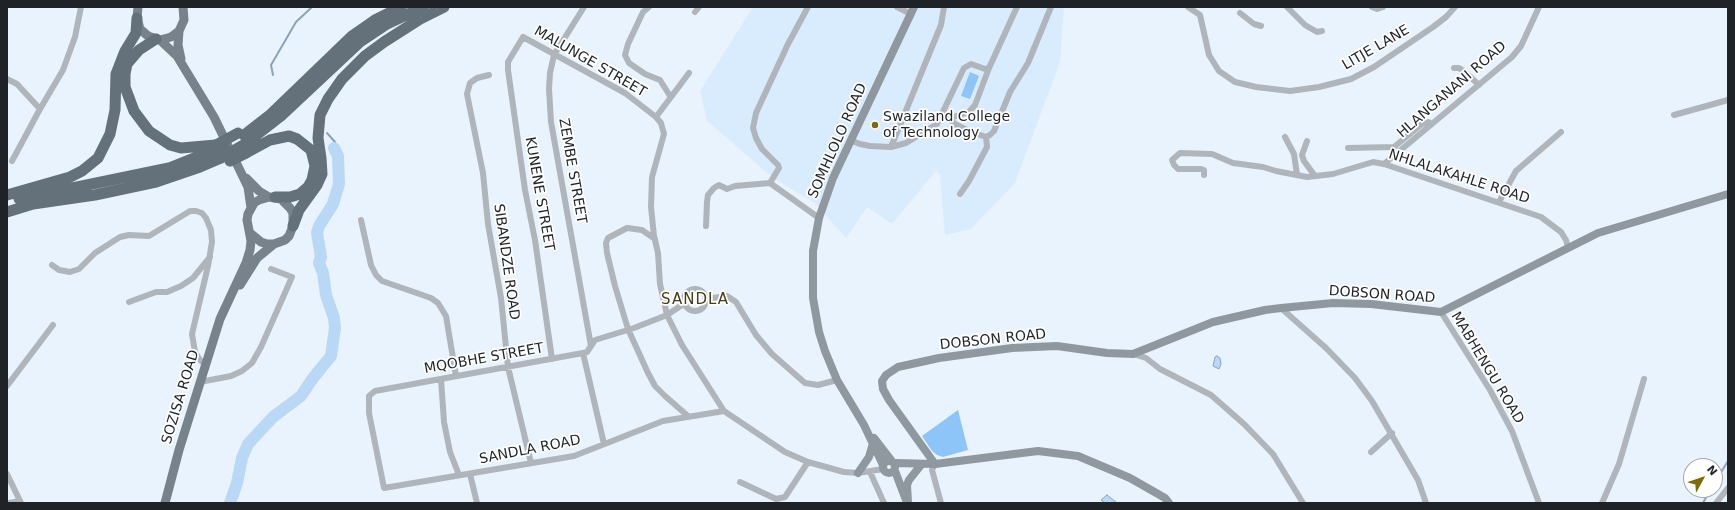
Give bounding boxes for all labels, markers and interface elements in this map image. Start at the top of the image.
street label: LITJE LANE [1339,22,1413,74]
street label: MALUNGE STREET [531,23,649,101]
street label: HLANGANANI ROAD [1394,38,1510,142]
street label: SOMHLOLO ROAD [805,81,871,201]
place label: Swaziland College of Technology [883,109,1010,142]
street label: ZEMBE STREET [554,117,590,225]
marker: Swaziland College of Technology [870,120,880,130]
street label: KUNENE STREET [521,136,557,252]
street label: NHLALAKAHLE ROAD [1386,146,1532,208]
street label: SIBANDZE ROAD [490,203,522,321]
street label: DOBSON ROAD [1328,283,1436,307]
district label: SANDLA [661,291,729,309]
street label: MABHENGU ROAD [1447,309,1527,427]
street label: DOBSON ROAD [939,326,1047,354]
street label: MQOBHE STREET [423,340,545,378]
street label: SOZISA ROAD [159,348,203,446]
street label: SANDLA ROAD [478,432,582,468]
north arrow [1683,458,1723,498]
text: N [1704,463,1720,478]

